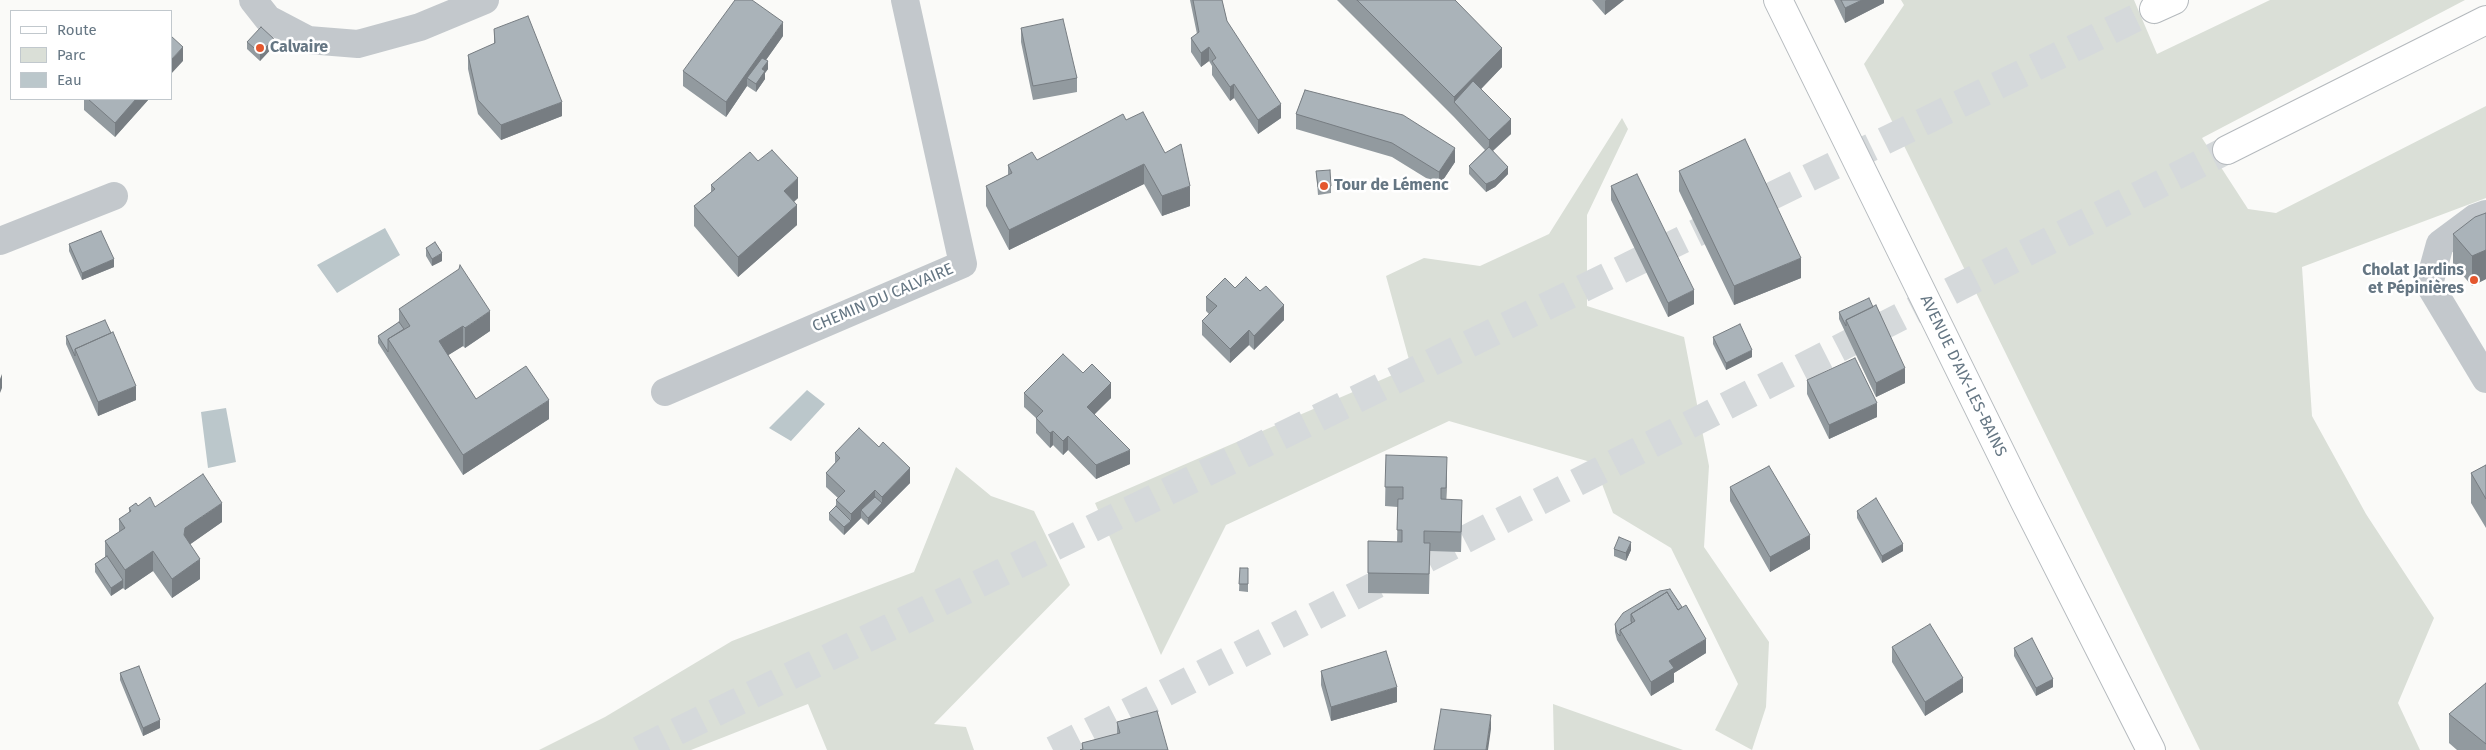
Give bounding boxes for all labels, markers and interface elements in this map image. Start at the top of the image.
legend [10,10,172,100]
text: Route [57,21,97,39]
place label: Calvaire [270,38,328,58]
marker: Calvaire [254,42,266,54]
text: Parc [57,46,86,64]
text: Eau [57,71,82,89]
place label: Tour de Lémenc [1334,176,1449,196]
marker: Tour de Lémenc [1318,180,1330,192]
street label: CHEMIN DU CALVAIRE [810,260,956,336]
place label: Cholat Jardins et Pépinières [2362,261,2464,299]
marker: Cholat Jardins et Pépinières [2468,274,2480,286]
street label: AVENUE D'AIX-LES-BAINS [1916,292,2010,460]

